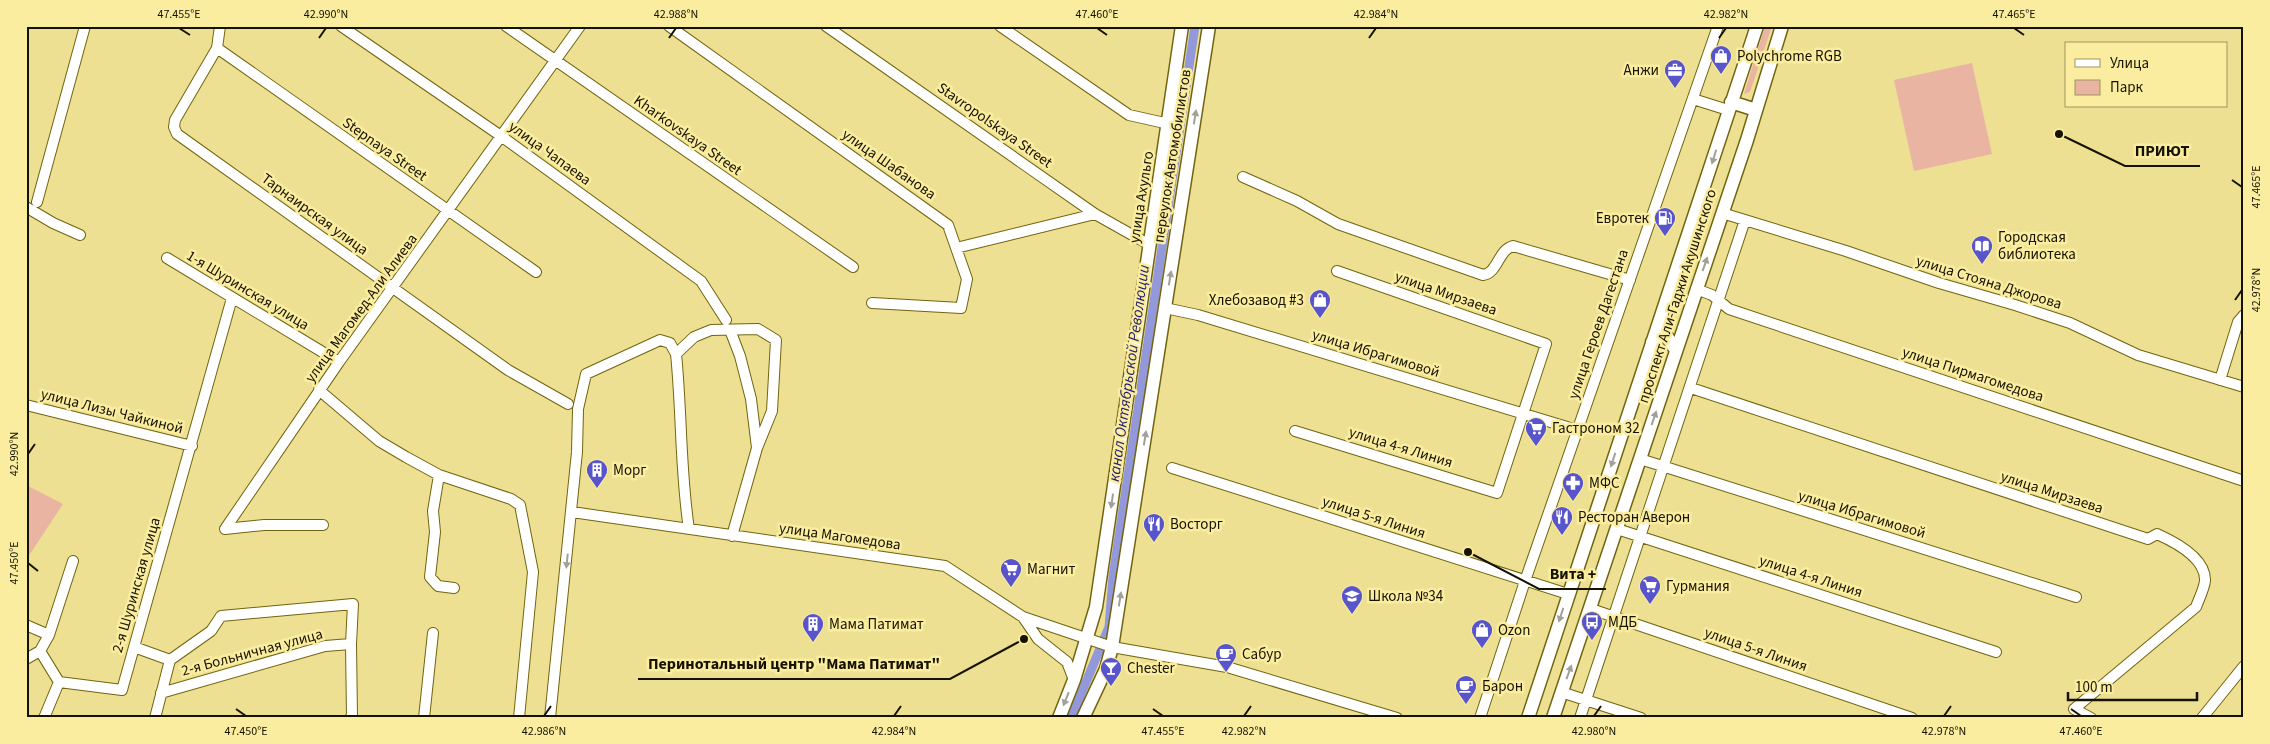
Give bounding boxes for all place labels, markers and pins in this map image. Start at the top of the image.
shop icon: Polychrome RGB [1709,44,1733,75]
place label: Polychrome RGB [1737,46,1842,67]
office icon: Анжи [1663,58,1687,89]
place label: Анжи [1624,60,1659,81]
callout: ПРИЮТ [2125,135,2200,166]
fuel station icon: Евротек [1653,206,1677,237]
place label: Евротек [1596,208,1650,229]
place label: Городская библиотека [1998,227,2076,265]
library icon: Городская библиотека [1970,234,1994,265]
shop icon: Хлебозавод #3 [1308,288,1332,319]
place label: Хлебозавод #3 [1209,290,1304,311]
supermarket icon: Гастроном 32 [1524,416,1548,447]
place label: Гастроном 32 [1552,418,1640,439]
building icon: Морг [585,458,609,489]
place label: Морг [613,460,647,481]
pharmacy icon: МФС [1561,471,1585,502]
place label: МФС [1589,473,1620,494]
restaurant icon: Ресторан Аверон [1550,505,1574,536]
place label: Ресторан Аверон [1578,507,1690,528]
restaurant icon: Восторг [1142,512,1166,543]
place label: Восторг [1170,514,1223,535]
supermarket icon: Магнит [999,557,1023,588]
callout: Вита + [1539,558,1606,589]
place label: Магнит [1027,559,1076,580]
supermarket icon: Гурмания [1638,574,1662,605]
place label: Гурмания [1666,576,1730,597]
school or university icon: Школа №34 [1340,584,1364,615]
place label: Школа №34 [1368,586,1444,607]
bus stop icon: МДБ [1580,610,1604,641]
building icon: Мама Патимат [801,612,825,643]
place label: МДБ [1608,612,1637,633]
place label: Мама Патимат [829,614,924,635]
shop icon: Ozon [1470,618,1494,649]
place label: Ozon [1498,620,1530,641]
cafe icon: Сабур [1214,642,1238,673]
place label: Сабур [1242,644,1282,665]
callout: Перинотальный центр "Мама Патимат" [638,648,950,679]
bar icon: Chester [1099,656,1123,687]
place label: Chester [1127,658,1175,679]
cafe icon: Барон [1454,674,1478,705]
place label: Барон [1482,676,1523,697]

